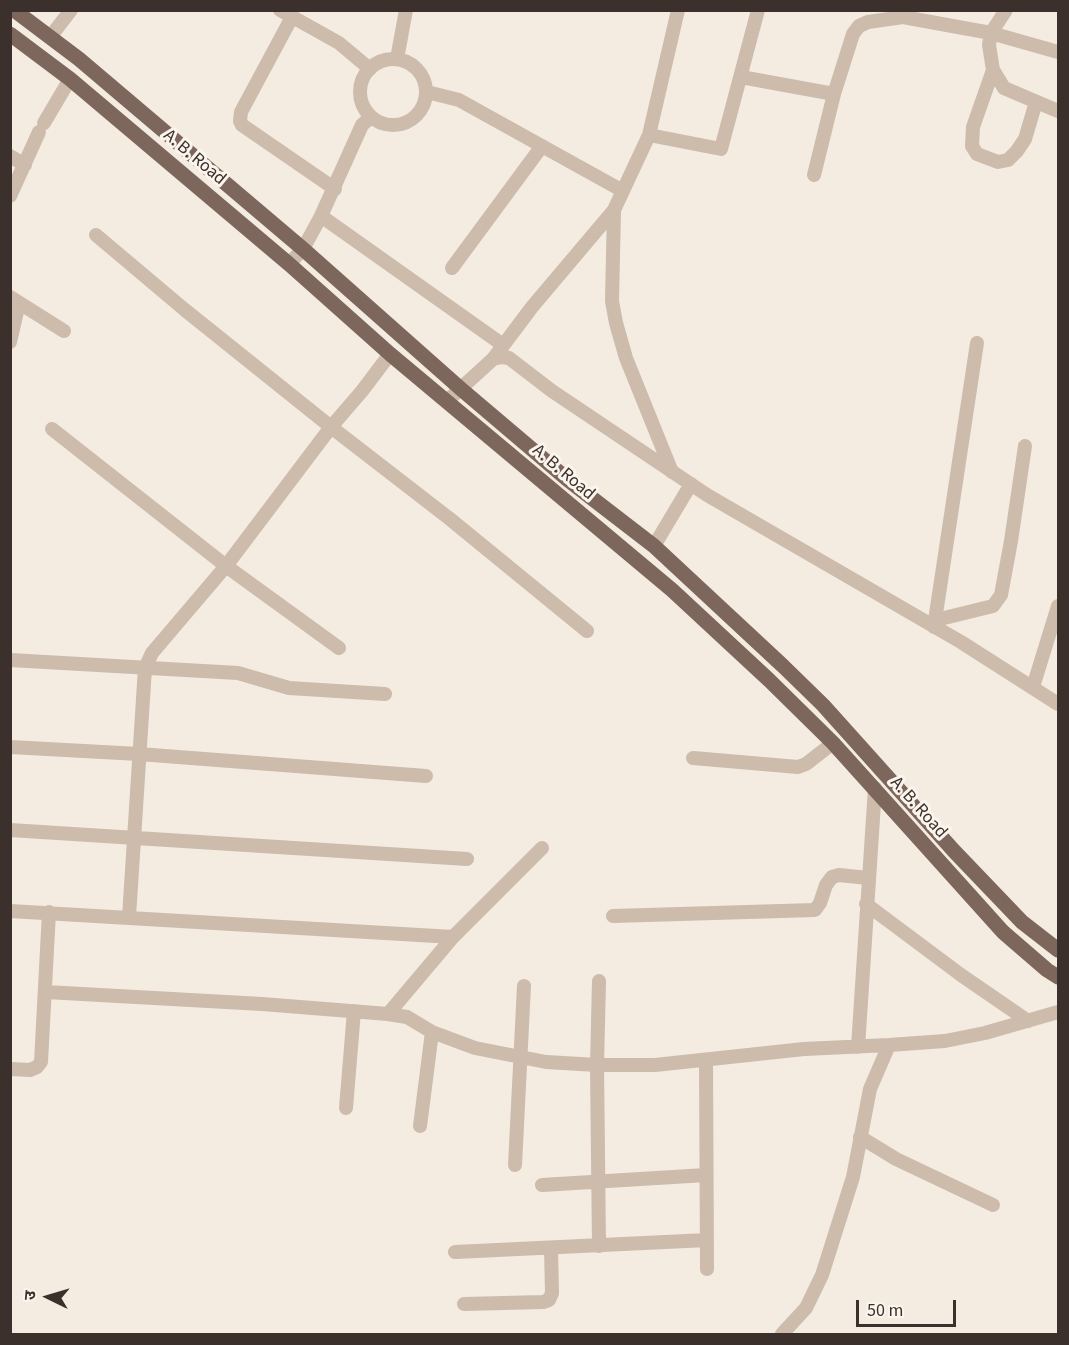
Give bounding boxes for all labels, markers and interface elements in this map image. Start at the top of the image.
street label: A. B. Road [158,126,230,190]
street label: A. B. Road [527,441,599,505]
street label: A. B. Road [885,773,951,843]
north arrow [18,1267,78,1327]
scale bar [859,1288,960,1326]
text: उ [19,1290,41,1301]
text: 50 m [867,1298,903,1323]

